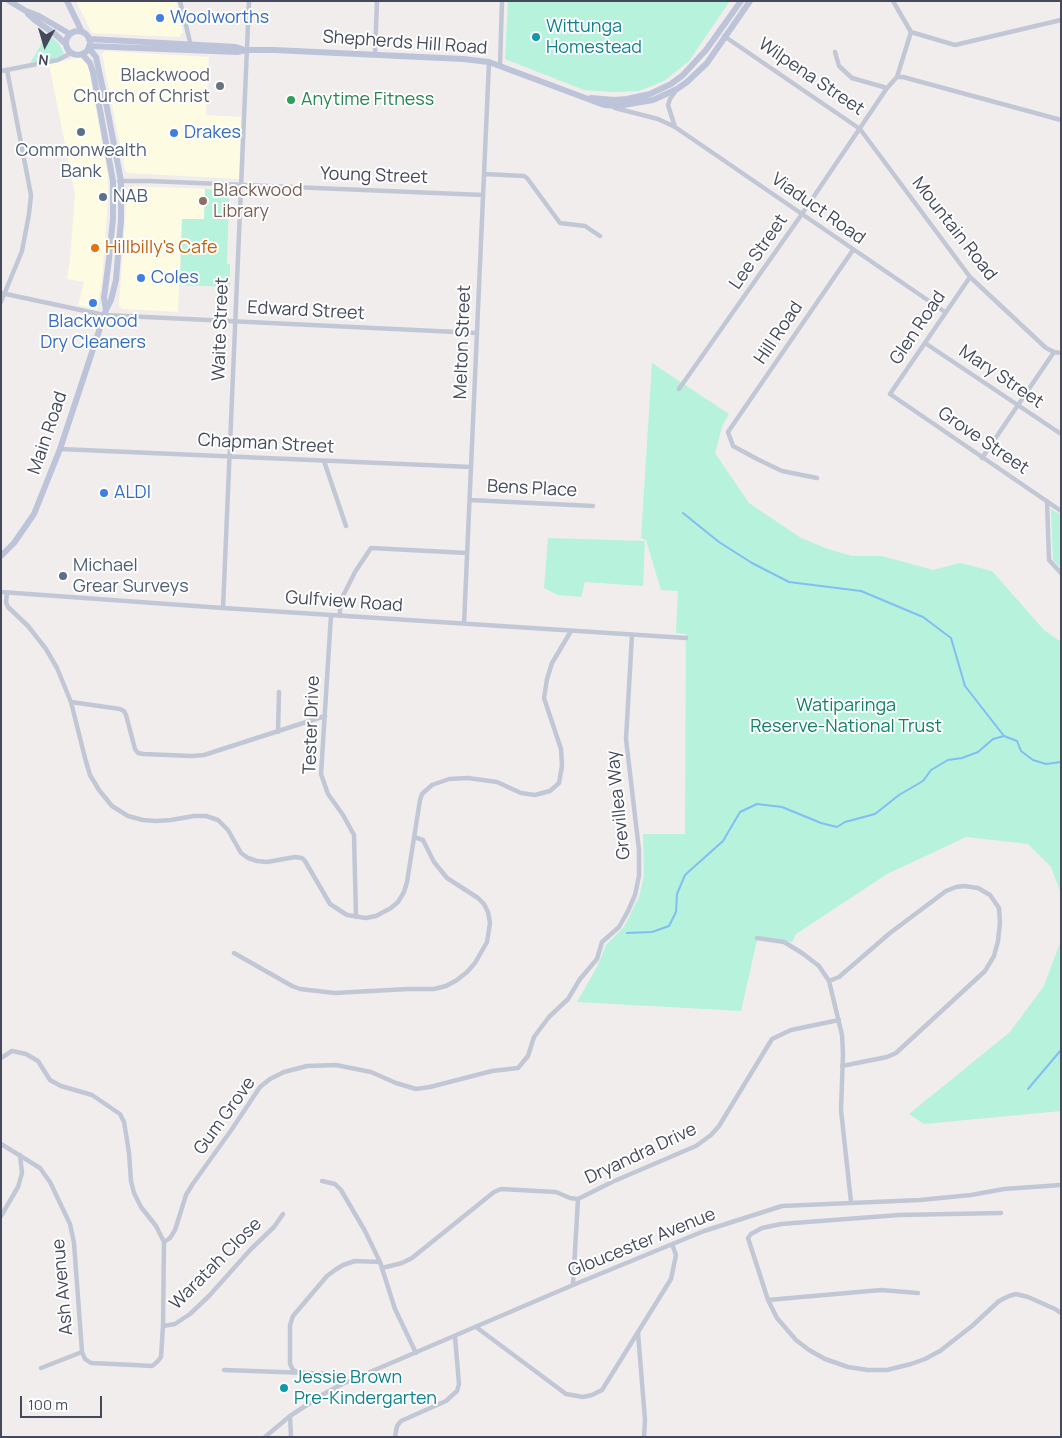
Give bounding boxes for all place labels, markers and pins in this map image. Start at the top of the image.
place label: Woolworths [170,7,269,29]
marker: Woolworths [154,12,166,24]
place label: Wittunga Homestead [546,16,642,58]
marker: Wittunga Homestead [530,31,542,43]
place label: Blackwood Church of Christ [74,65,210,108]
marker: Blackwood Church of Christ [214,80,226,92]
place label: Anytime Fitness [301,89,434,111]
marker: Anytime Fitness [285,94,297,106]
place label: Drakes [184,122,241,144]
marker: Commonwealth Bank [75,126,87,138]
marker: Drakes [168,127,180,139]
place label: Commonwealth Bank [15,140,147,182]
place label: Blackwood Library [213,180,303,222]
place label: NAB [113,186,148,208]
marker: NAB [97,191,109,203]
marker: Blackwood Library [197,195,209,207]
place label: Hillbilly's Cafe [105,237,218,259]
marker: Hillbilly's Cafe [89,242,101,254]
place label: Coles [151,267,199,289]
marker: Coles [135,272,147,284]
marker: Blackwood Dry Cleaners [87,297,99,309]
place label: Blackwood Dry Cleaners [40,311,146,354]
place label: ALDI [114,482,151,504]
marker: ALDI [98,487,110,499]
place label: Michael Grear Surveys [73,555,189,598]
marker: Michael Grear Surveys [57,570,69,582]
place label: Jessie Brown Pre-Kindergarten [294,1367,437,1410]
marker: Jessie Brown Pre-Kindergarten [278,1382,290,1394]

